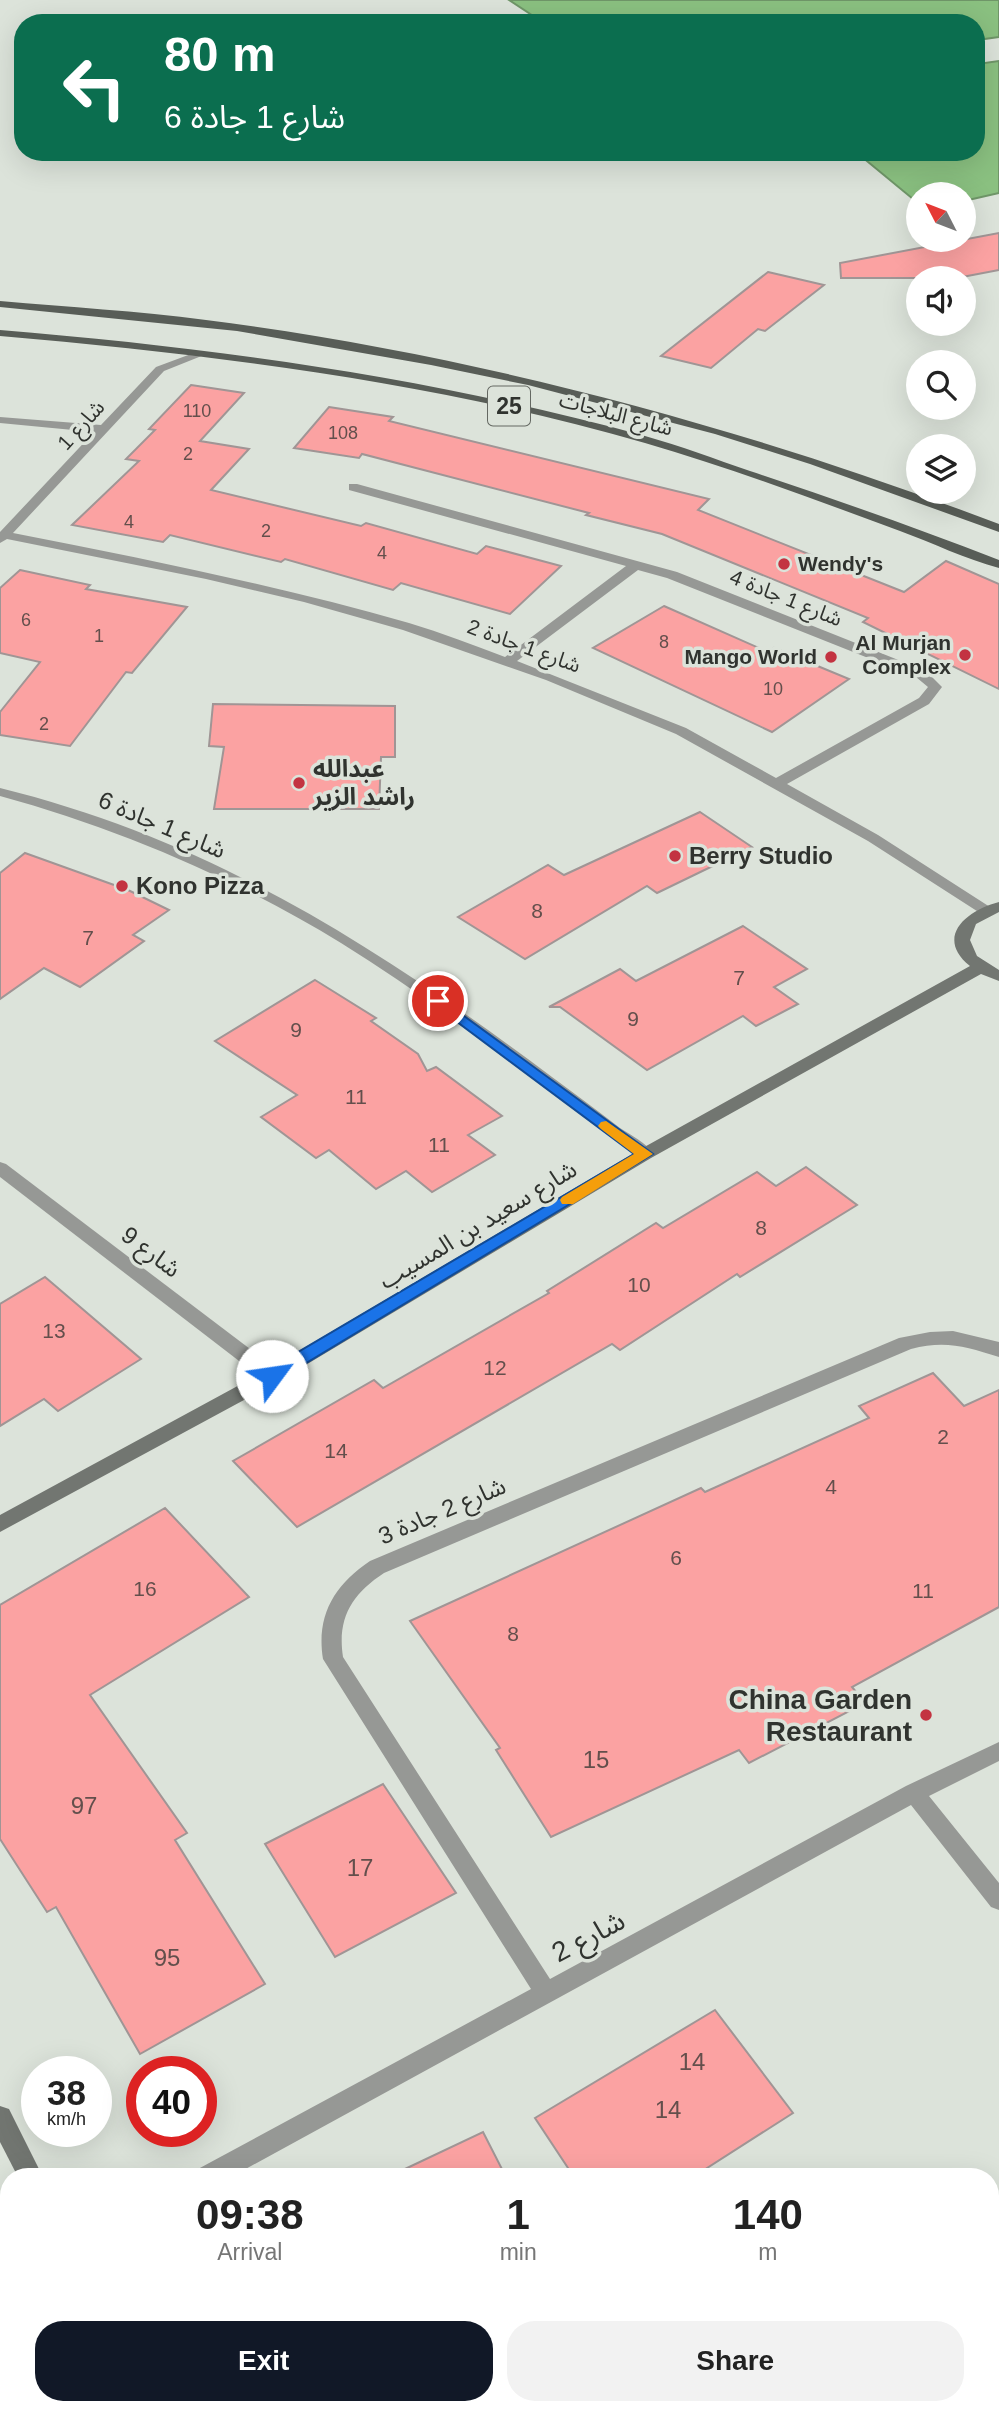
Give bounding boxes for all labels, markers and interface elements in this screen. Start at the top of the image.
text: 80 m [164,27,276,81]
icon: left [49,42,140,133]
text: شارع 1 جادة 6 [164,99,345,135]
north arrow [906,182,976,252]
map controls [906,182,976,504]
button: sound [906,266,976,336]
button: search [906,350,976,420]
road number: 25 [488,386,530,426]
street label: شارع البلاجات [556,387,675,444]
street label: شارع 1 [53,395,112,457]
house number: 110 [183,401,211,421]
house number: 108 [328,423,358,443]
button: layers [906,434,976,504]
house number: 2 [183,444,193,464]
house number: 4 [124,512,134,532]
house number: 2 [261,521,271,541]
house number: 4 [377,543,387,563]
place label: Wendy's [798,552,883,575]
marker: Wendy's [776,556,792,572]
street label: شارع 1 جادة 4 [725,565,846,634]
house number: 6 [21,610,31,630]
street label: شارع 1 جادة 2 [463,614,584,680]
house number: 1 [94,626,104,646]
place label: Al Murjan Complex [855,631,951,678]
house number: 8 [659,632,669,652]
place label: Mango World [684,645,817,668]
marker: Al Murjan Complex [957,647,973,663]
marker: Mango World [823,649,839,665]
house number: 10 [763,679,783,699]
house number: 2 [39,714,49,734]
place label: عبدالله راشد الزير [312,755,415,811]
marker: عبدالله راشد الزير [291,775,307,791]
street label: شارع 1 جادة 6 [93,786,230,867]
place label: Berry Studio [689,842,833,869]
marker: Berry Studio [667,848,683,864]
place label: Kono Pizza [136,872,265,899]
marker: Kono Pizza [114,878,130,894]
house number: 8 [531,899,543,922]
house number: 7 [82,926,94,949]
house number: 7 [733,966,745,989]
pin [408,971,468,1031]
icon: arrive [419,982,457,1020]
house number: 9 [627,1007,639,1030]
house number: 9 [290,1018,302,1041]
house number: 11 [345,1085,367,1108]
house number: 11 [428,1133,450,1156]
street label: شارع سعيد بن المسيب [374,1155,583,1298]
house number: 8 [755,1216,767,1239]
street label: شارع 9 [114,1221,186,1286]
house number: 10 [627,1273,651,1296]
house number: 13 [42,1319,66,1342]
position arrow [235,1339,309,1413]
house number: 12 [483,1356,507,1379]
house number: 2 [937,1425,949,1448]
house number: 14 [324,1439,348,1462]
street label: شارع 2 جادة 3 [374,1472,511,1553]
house number: 4 [825,1475,837,1498]
house number: 6 [670,1546,682,1569]
house number: 16 [133,1577,157,1600]
house number: 11 [912,1579,934,1602]
house number: 8 [507,1622,519,1645]
place label: China Garden Restaurant [728,1684,912,1747]
marker: China Garden Restaurant [918,1707,934,1723]
house number: 15 [583,1746,609,1773]
house number: 97 [71,1792,97,1819]
house number: 17 [347,1854,373,1881]
street label: شارع 2 [547,1904,632,1973]
house number: 95 [154,1944,180,1971]
house number: 14 [679,2048,705,2075]
speed limit sign: 40 [126,2056,217,2147]
text: 38 [47,2073,86,2112]
house number: 14 [655,2096,681,2123]
text: km/h [47,2109,86,2129]
text: 09:38 [196,2191,304,2238]
text: 1 [506,2191,530,2238]
text: 140 [733,2191,803,2238]
text: Arrival [217,2239,282,2265]
text: min [500,2239,537,2265]
text: m [758,2239,777,2265]
button: Exit [35,2321,493,2401]
button: Share [507,2321,964,2401]

